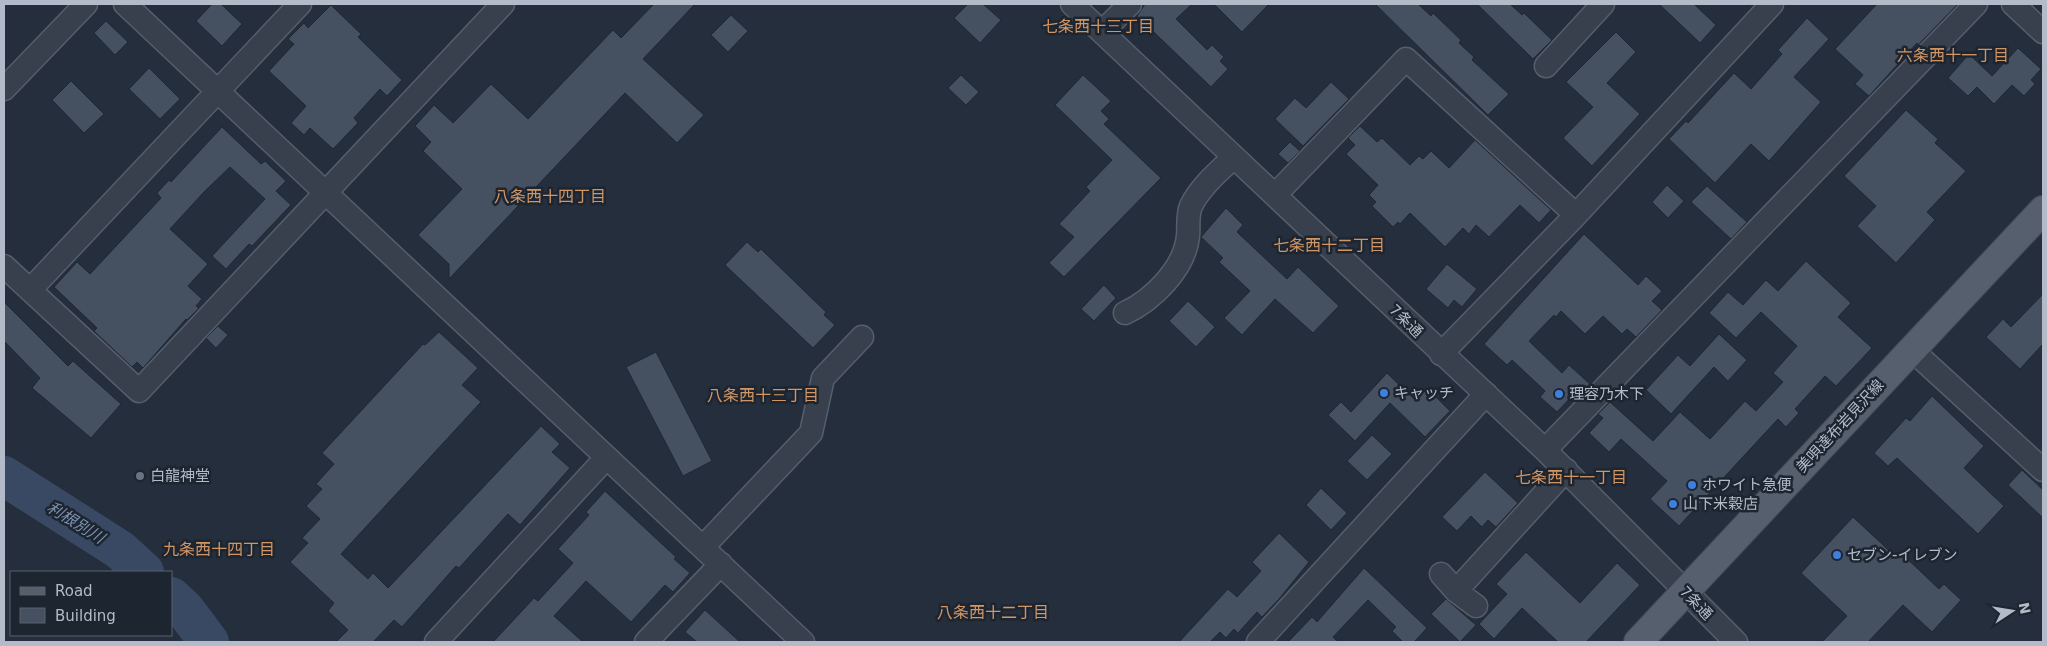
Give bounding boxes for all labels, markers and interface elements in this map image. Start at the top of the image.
district label: 七条西十三丁目 [1042,17,1154,36]
district label: 六条西十一丁目 [1897,46,2009,65]
district label: 八条西十四丁目 [494,187,606,206]
district label: 七条西十二丁目 [1273,236,1385,255]
street label: 7条通 [1386,301,1426,341]
street label: 美唄達布岩見沢線 [1792,376,1888,476]
place label: キャッチ [1394,384,1454,402]
place label: 理容乃木下 [1569,385,1644,403]
district label: 八条西十三丁目 [707,386,819,405]
marker: キャッチ [1378,387,1390,399]
marker: 理容乃木下 [1553,388,1565,400]
place label: 白龍神堂 [150,467,210,485]
district label: 七条西十一丁目 [1515,468,1627,487]
marker: 白龍神堂 [134,470,146,482]
place label: ホワイト急便 [1702,476,1792,494]
marker: ホワイト急便 [1686,479,1698,491]
place label: 山下米穀店 [1683,495,1758,513]
water label: 利根別川 [44,497,110,548]
marker: 山下米穀店 [1667,498,1679,510]
district label: 九条西十四丁目 [163,540,275,559]
place label: セブン-イレブン [1847,546,1957,564]
marker: セブン-イレブン [1831,549,1843,561]
legend [10,571,172,636]
text: Road [55,582,93,600]
street label: 7条通 [1676,583,1716,623]
north arrow [1987,586,2037,636]
text: N [2016,601,2034,616]
district label: 八条西十二丁目 [937,603,1049,622]
text: Building [55,607,116,625]

